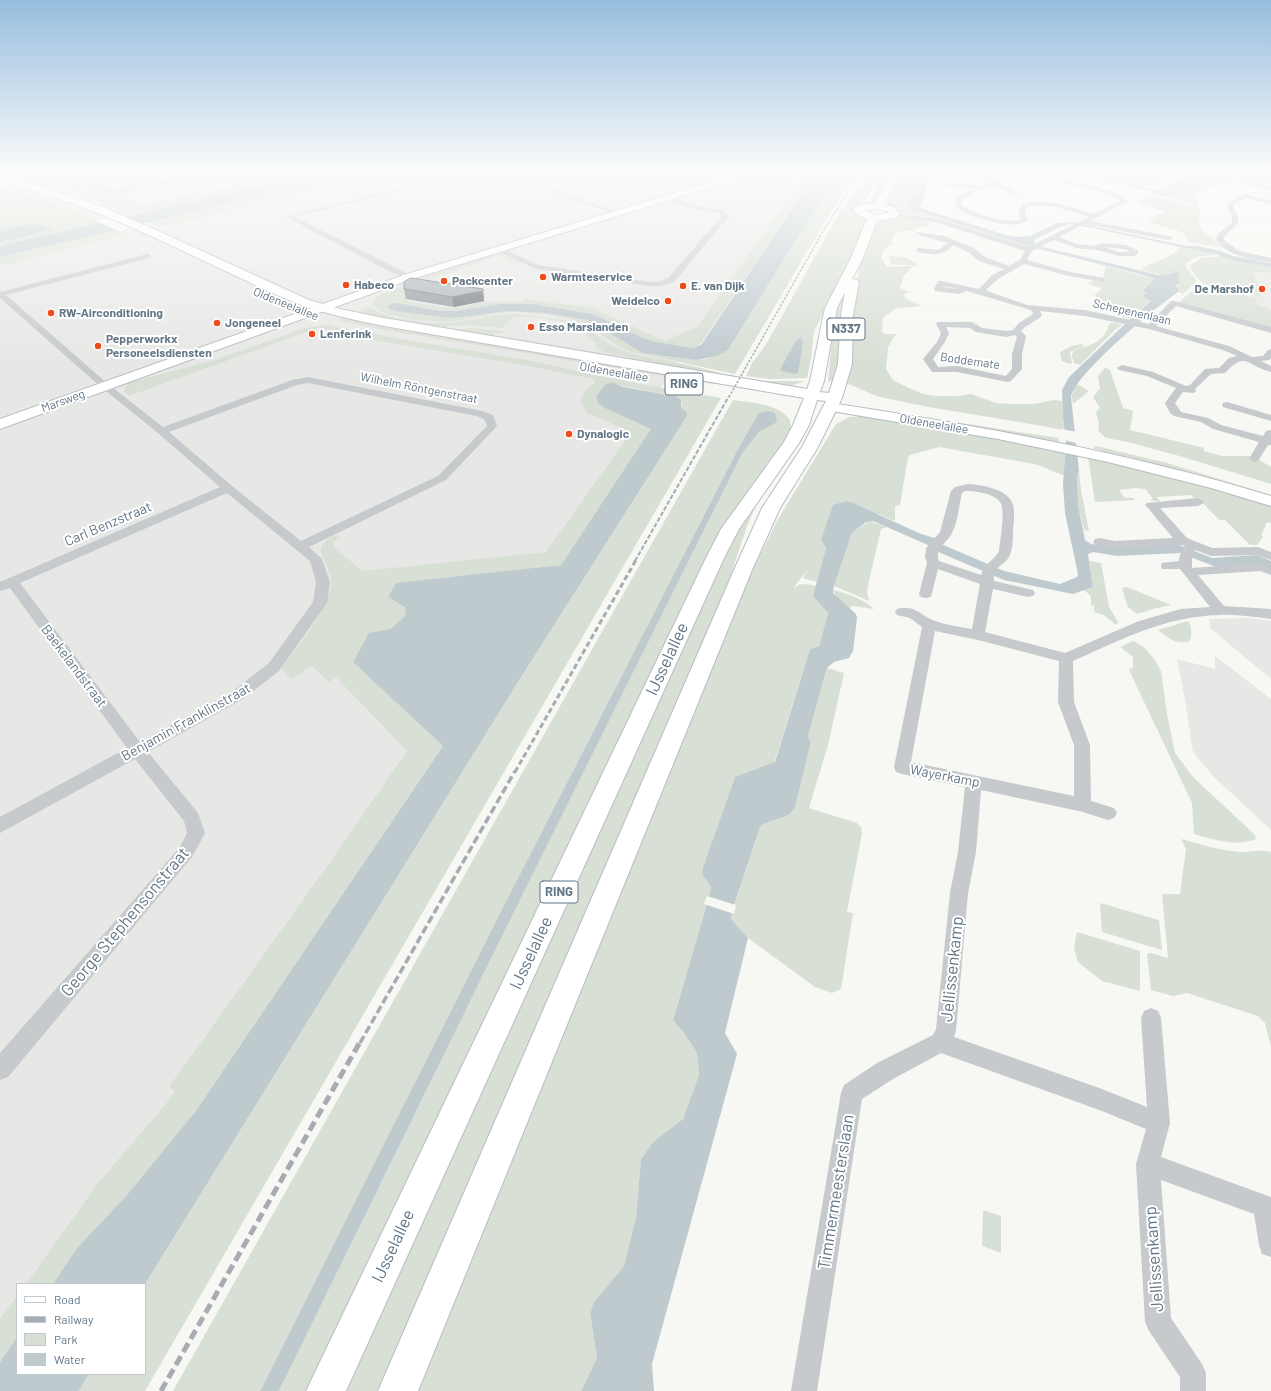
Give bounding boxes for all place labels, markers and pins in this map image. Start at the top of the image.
place label: Warmteservice [551,270,632,284]
marker: Warmteservice [538,272,548,282]
place label: Packcenter [452,274,513,288]
marker: Packcenter [439,276,449,286]
place label: Habeco [354,278,394,292]
place label: E. van Dijk [691,279,745,293]
marker: Habeco [341,280,351,290]
marker: E. van Dijk [678,281,688,291]
place label: De Marshof [1195,282,1254,296]
marker: De Marshof [1257,284,1267,294]
place label: Weidelco [611,294,660,308]
marker: Weidelco [663,296,673,306]
place label: RW-Airconditioning [59,306,163,320]
marker: RW-Airconditioning [46,308,56,318]
place label: Jongeneel [225,316,281,330]
marker: Jongeneel [212,318,222,328]
place label: Esso Marslanden [539,320,628,334]
marker: Esso Marslanden [526,322,536,332]
place label: Lenferink [320,327,371,341]
marker: Lenferink [307,329,317,339]
place label: Pepperworkx Personeelsdiensten [106,332,212,360]
marker: Pepperworkx Personeelsdiensten [93,341,103,351]
place label: Dynalogic [577,427,629,441]
marker: Dynalogic [564,429,574,439]

